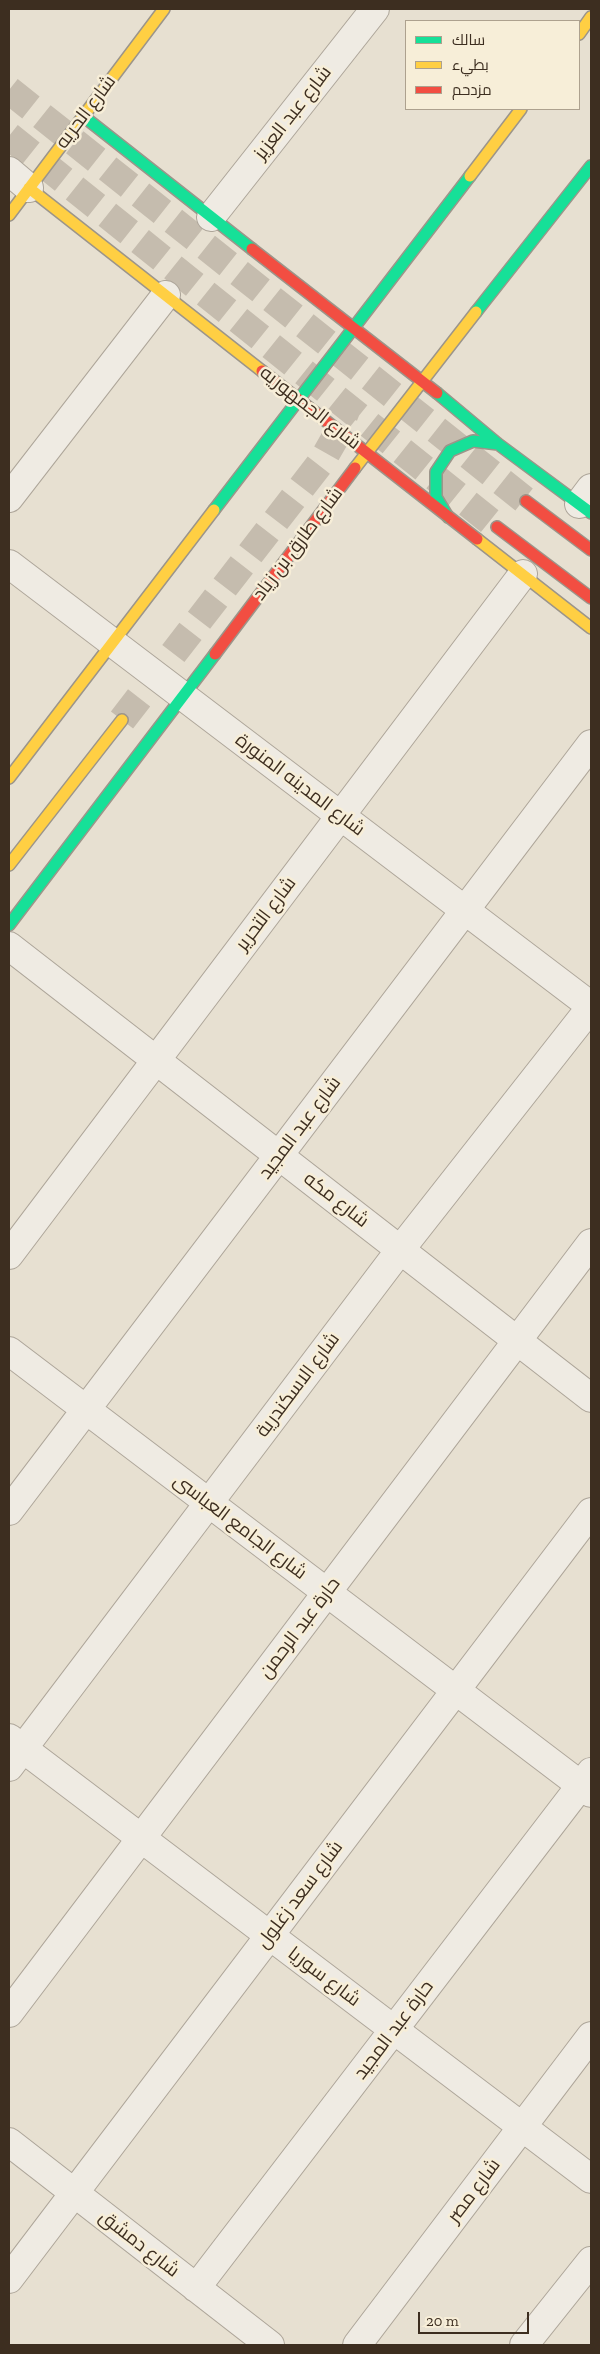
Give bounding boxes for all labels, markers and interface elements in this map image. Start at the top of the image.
legend [405,20,580,110]
text: سالك [452,31,485,49]
text: بطيء [452,56,489,74]
street label: شارع عبد العزيز [249,62,337,164]
street label: شارع الحريه [51,71,121,153]
text: مزدحم [452,81,492,99]
street label: شارع الجمهوريه [255,362,365,454]
street label: شارع طارق بن زياد [248,483,348,605]
street label: شارع المدينه المنورة [231,729,369,841]
street label: شارع التحرير [231,873,301,955]
street label: شارع عبد المجيد [254,1072,346,1184]
street label: شارع مكه [299,1167,373,1233]
street label: شارع الاسكندرية [251,1328,345,1442]
street label: شارع الجامع العباسى [169,1469,311,1585]
street label: حارة عبد الرحمن [255,1573,345,1683]
street label: شارع سعد زغلول [252,1837,348,1953]
street label: شارع سوريا [283,1942,365,2012]
street label: حارة عبد المجيد [349,1976,439,2084]
street label: شارع مصر [442,2154,506,2228]
street label: شارع دمشق [94,2206,184,2282]
scale bar [420,2302,531,2334]
text: 20 m [426,2312,459,2330]

